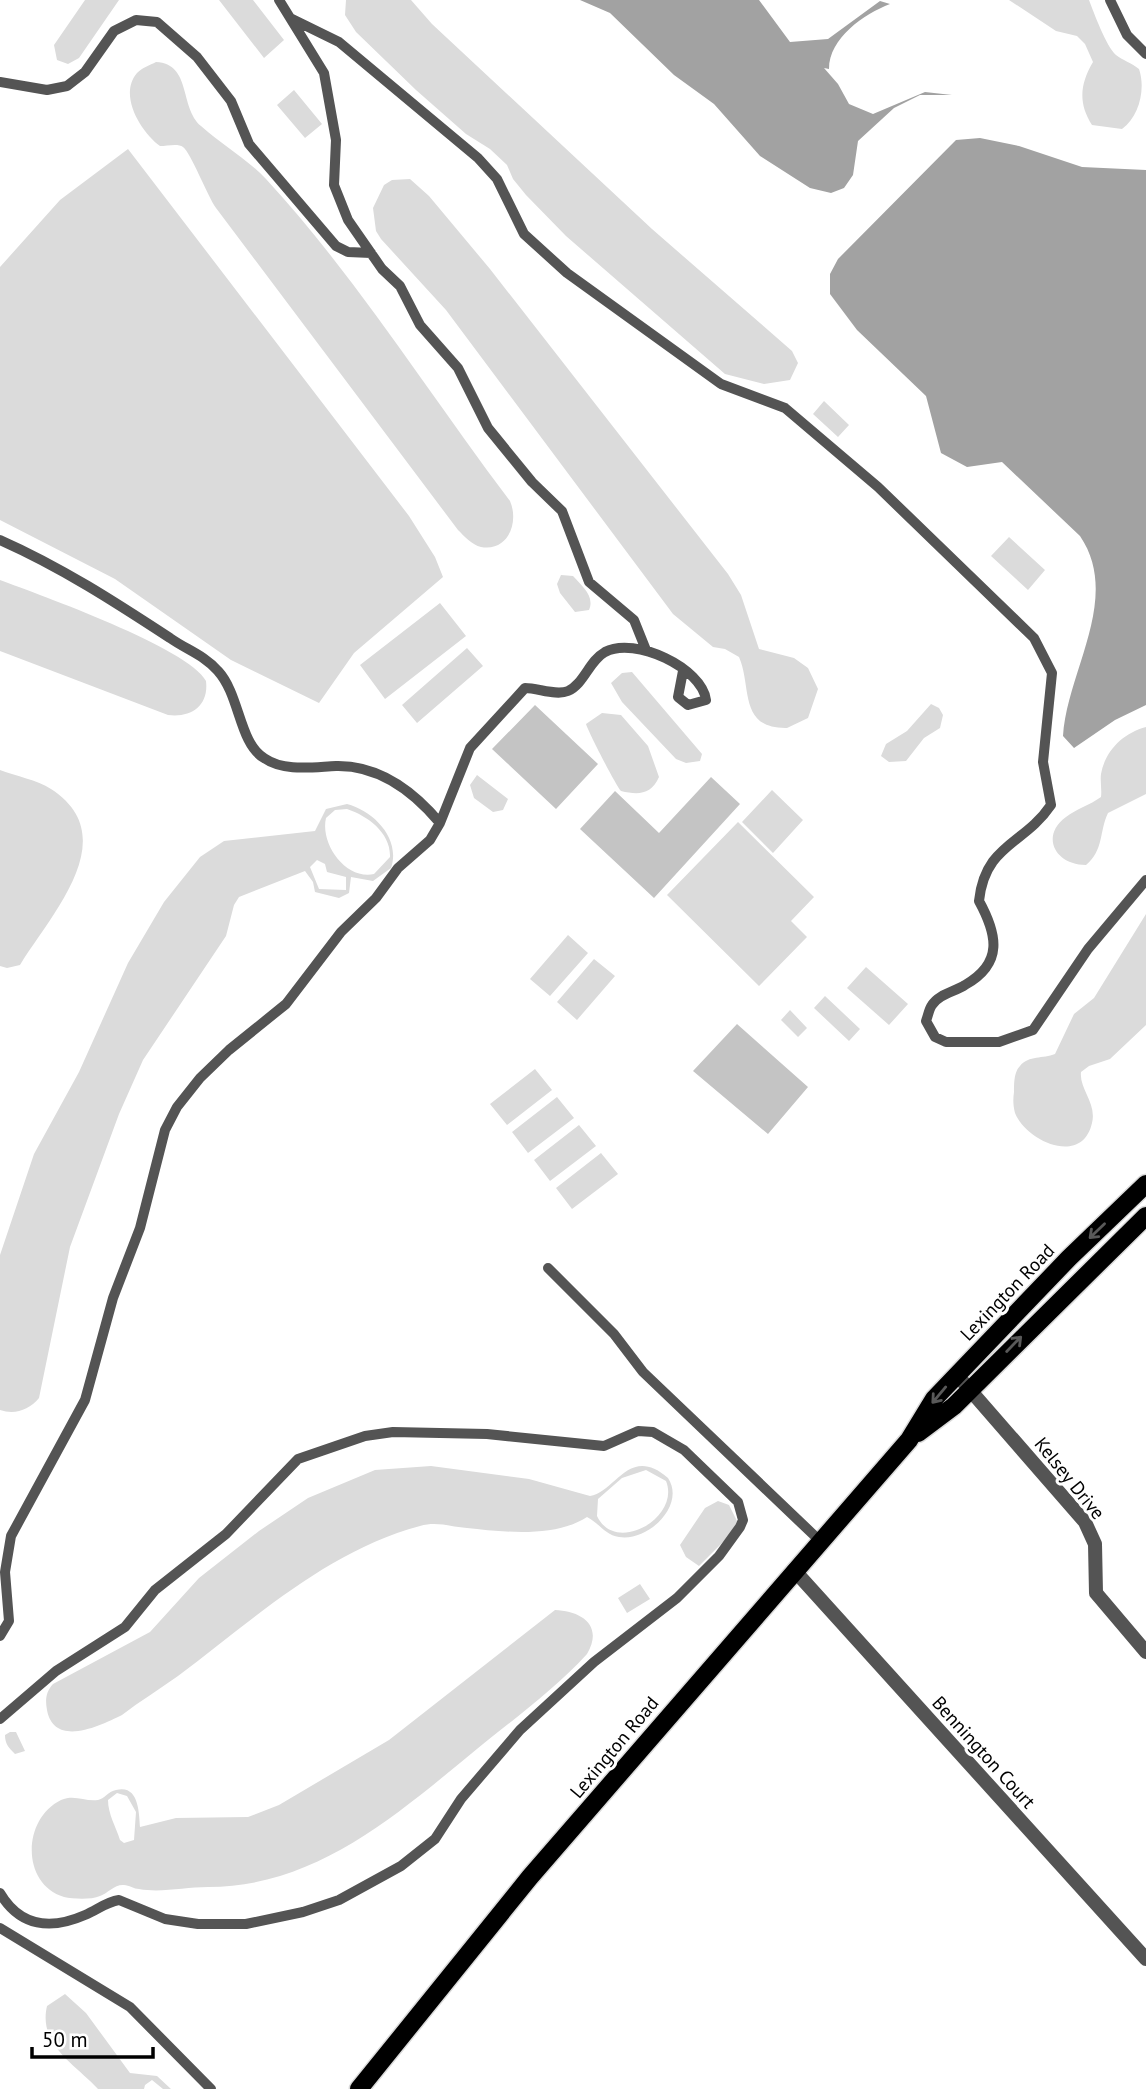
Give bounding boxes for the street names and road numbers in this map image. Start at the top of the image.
street label: Lexington Road [955,1239,1059,1345]
street label: Kelsey Drive [1030,1432,1110,1524]
street label: Lexington Road [564,1691,664,1803]
street label: Bennington Court [927,1691,1041,1814]

